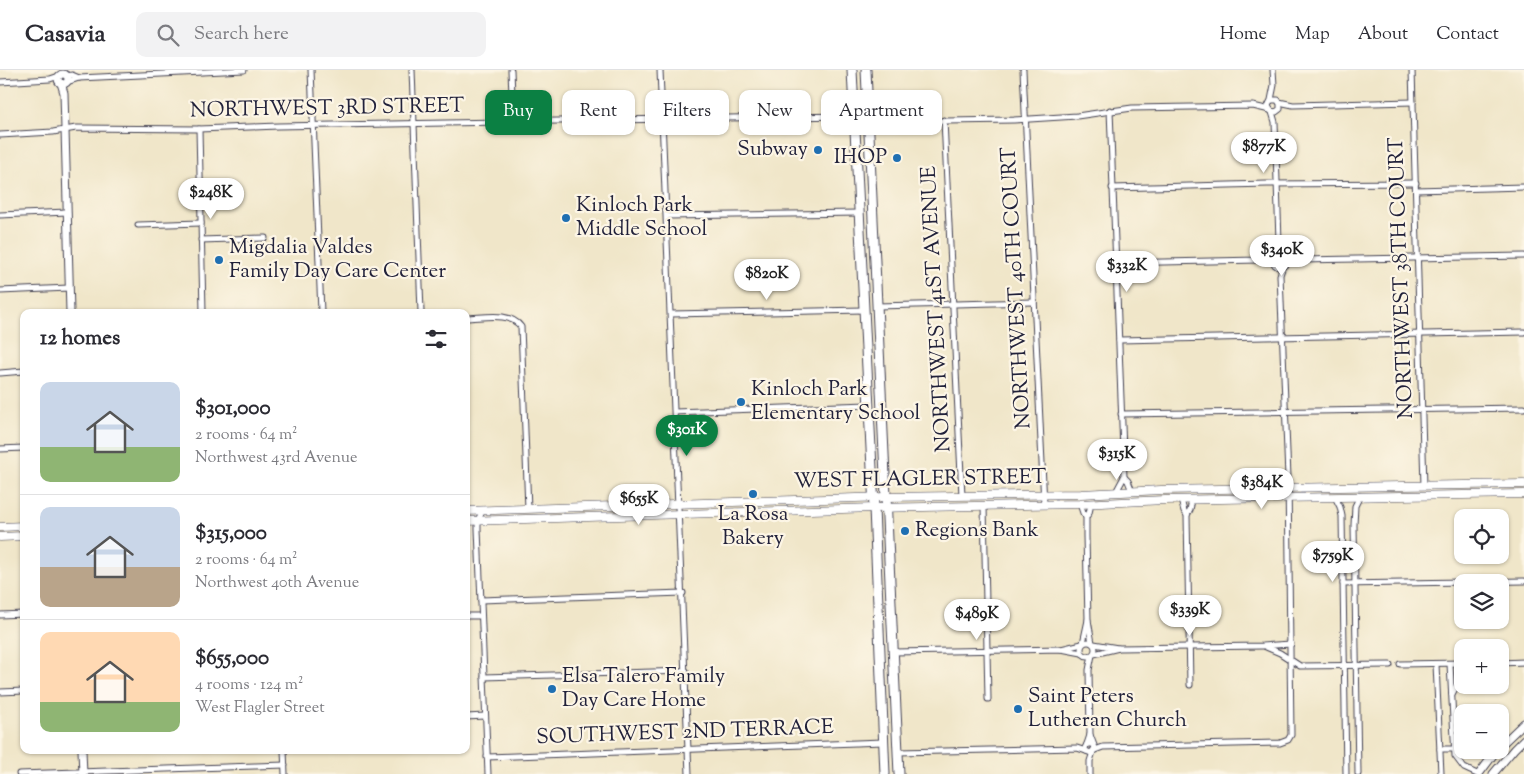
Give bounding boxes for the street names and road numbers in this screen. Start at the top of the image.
street label: NORTHWEST 3RD STREET [190,92,465,126]
street label: NORTHWEST 38TH COURT [1382,136,1422,419]
street label: NORTHWEST 40TH COURT [995,146,1039,430]
street label: NORTHWEST 41ST AVENUE [914,165,959,453]
street label: WEST FLAGLER STREET [793,463,1047,497]
street label: SOUTHWEST 2ND TERRACE [536,713,835,753]

